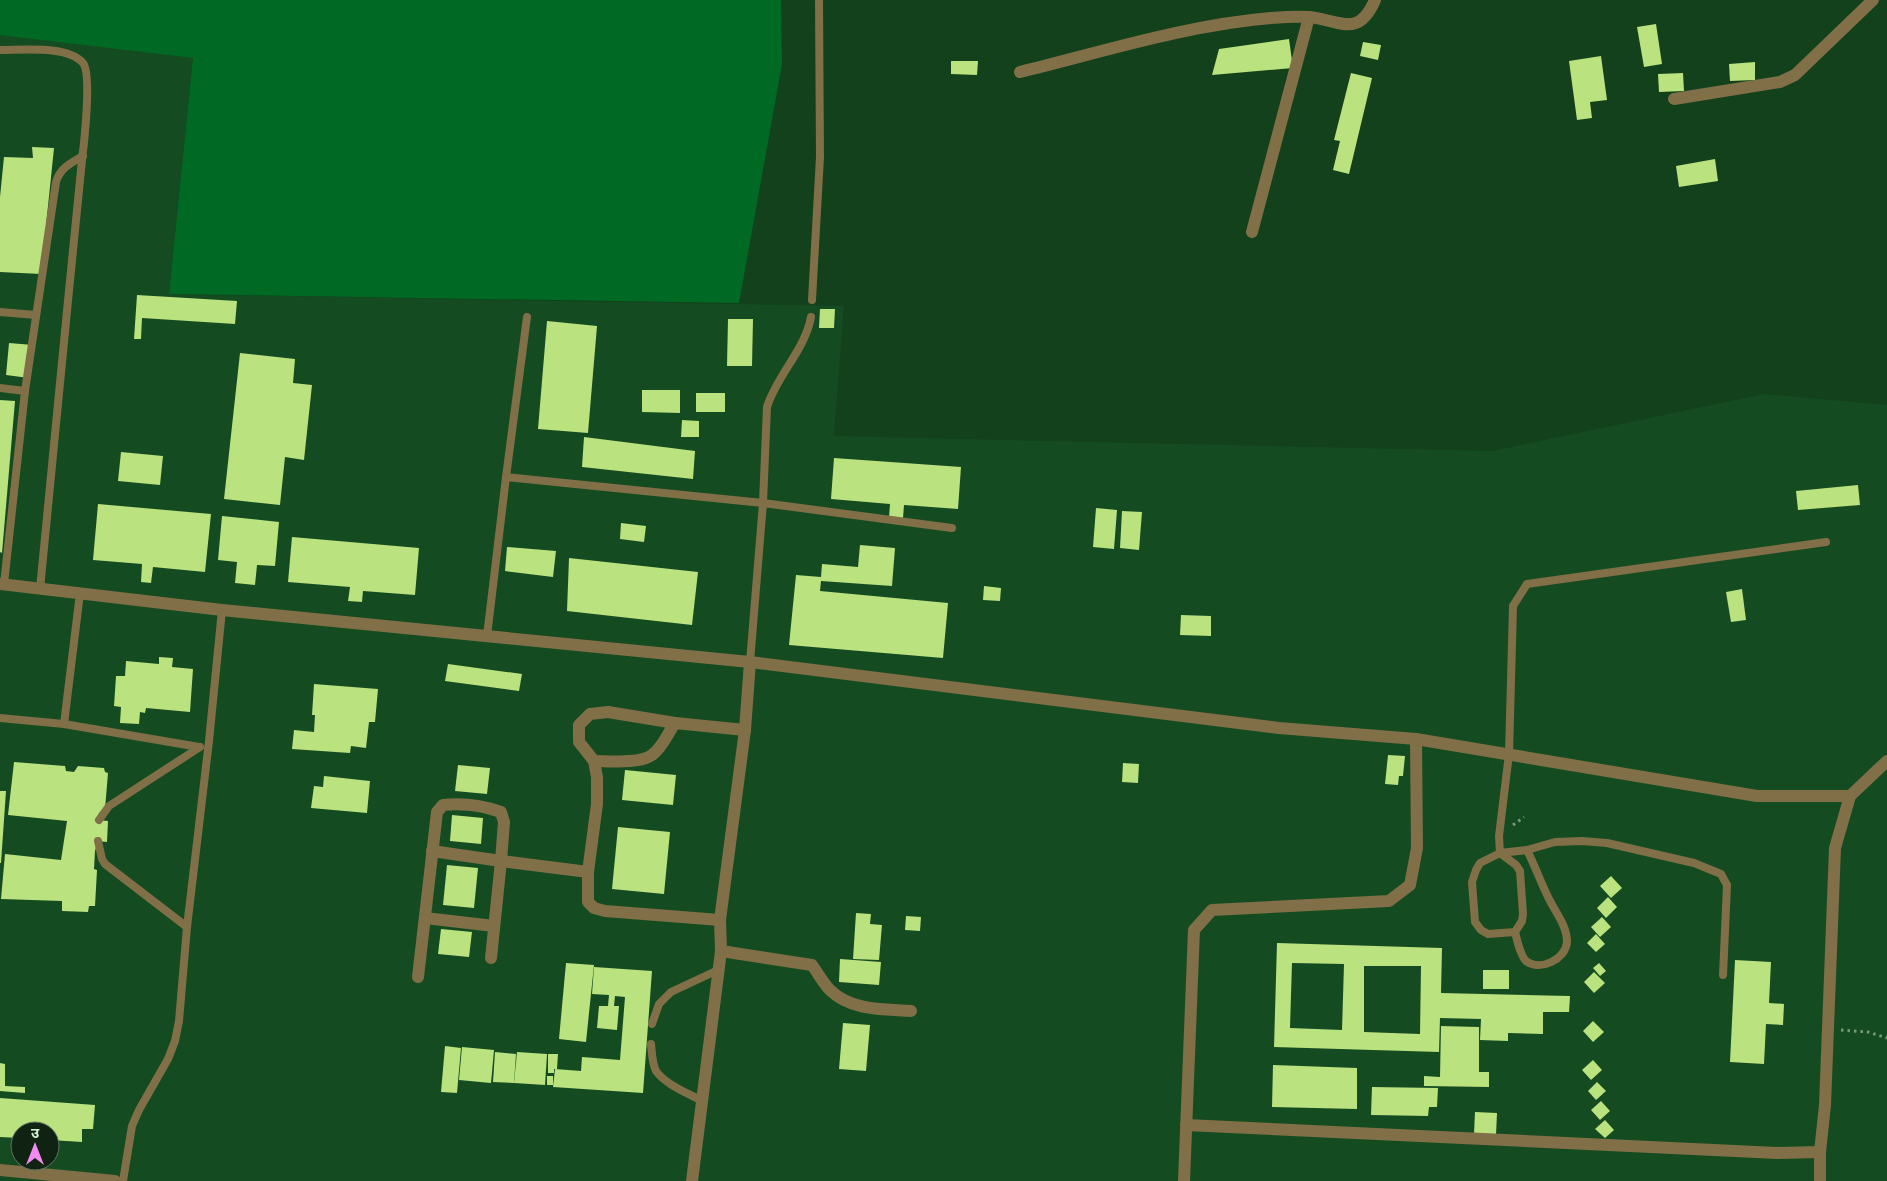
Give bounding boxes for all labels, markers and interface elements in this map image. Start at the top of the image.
north arrow [10,1121,60,1171]
text: उ [31,1123,40,1142]

